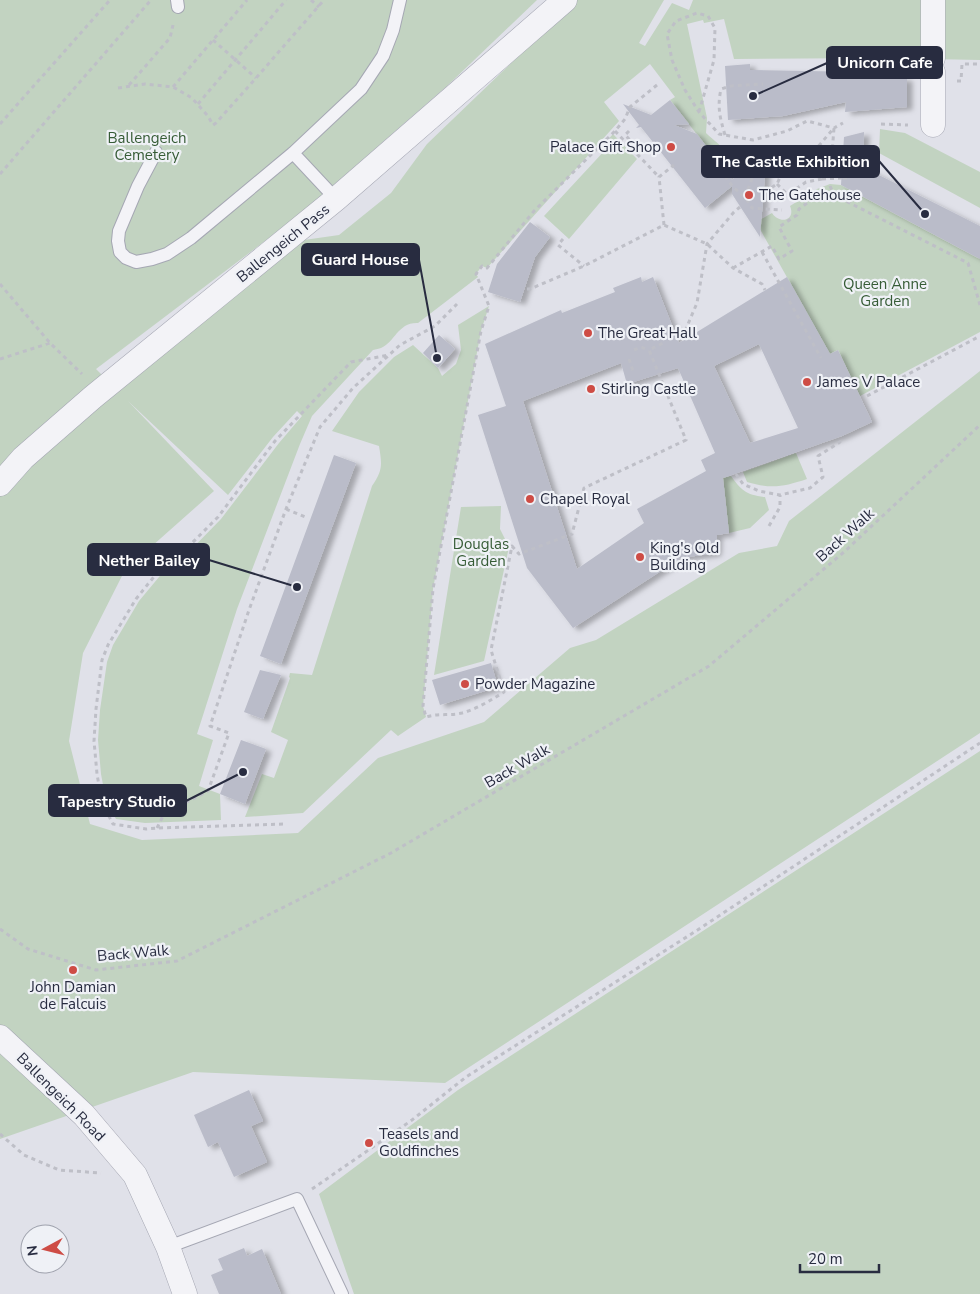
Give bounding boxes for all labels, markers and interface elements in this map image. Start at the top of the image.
callout: Unicorn Cafe [827,47,942,78]
text: Unicorn Cafe [837,52,933,74]
park label: Ballengeich Cemetery [107,128,187,165]
place label: Palace Gift Shop [550,137,661,157]
marker: Palace Gift Shop [665,141,677,153]
callout: The Castle Exhibition [702,146,879,177]
text: The Castle Exhibition [712,151,870,173]
place label: The Gatehouse [759,185,861,205]
marker: The Gatehouse [743,189,755,201]
street label: Ballengeich Pass [232,199,334,287]
callout: Guard House [302,244,419,275]
text: Guard House [311,249,409,271]
park label: Queen Anne Garden [843,274,927,311]
place label: The Great Hall [598,323,697,343]
marker: The Great Hall [582,327,594,339]
place label: James V Palace [816,372,920,392]
marker: James V Palace [801,376,813,388]
place label: Stirling Castle [601,379,696,399]
marker: Stirling Castle [585,383,597,395]
place label: Chapel Royal [540,489,630,509]
marker: Chapel Royal [524,493,536,505]
street label: Back Walk [812,503,879,566]
park label: Douglas Garden [453,534,509,571]
place label: King's Old Building [650,538,719,575]
callout: Nether Bailey [88,544,209,575]
text: Nether Bailey [98,550,200,572]
marker: King's Old Building [634,551,646,563]
place label: Powder Magazine [475,674,595,694]
marker: Powder Magazine [459,678,471,690]
street label: Back Walk [481,739,554,793]
callout: Tapestry Studio [49,785,186,816]
text: Tapestry Studio [58,791,176,813]
street label: Back Walk [96,940,170,966]
marker: John Damian de Falcuis [67,964,79,976]
place label: John Damian de Falcuis [29,977,116,1014]
street label: Ballengeich Road [12,1048,110,1146]
place label: Teasels and Goldfinches [379,1124,459,1161]
marker: Teasels and Goldfinches [363,1137,375,1149]
north arrow [20,1224,70,1274]
scale bar [800,1242,879,1274]
text: N [23,1244,43,1257]
text: 20 m [808,1249,843,1269]

